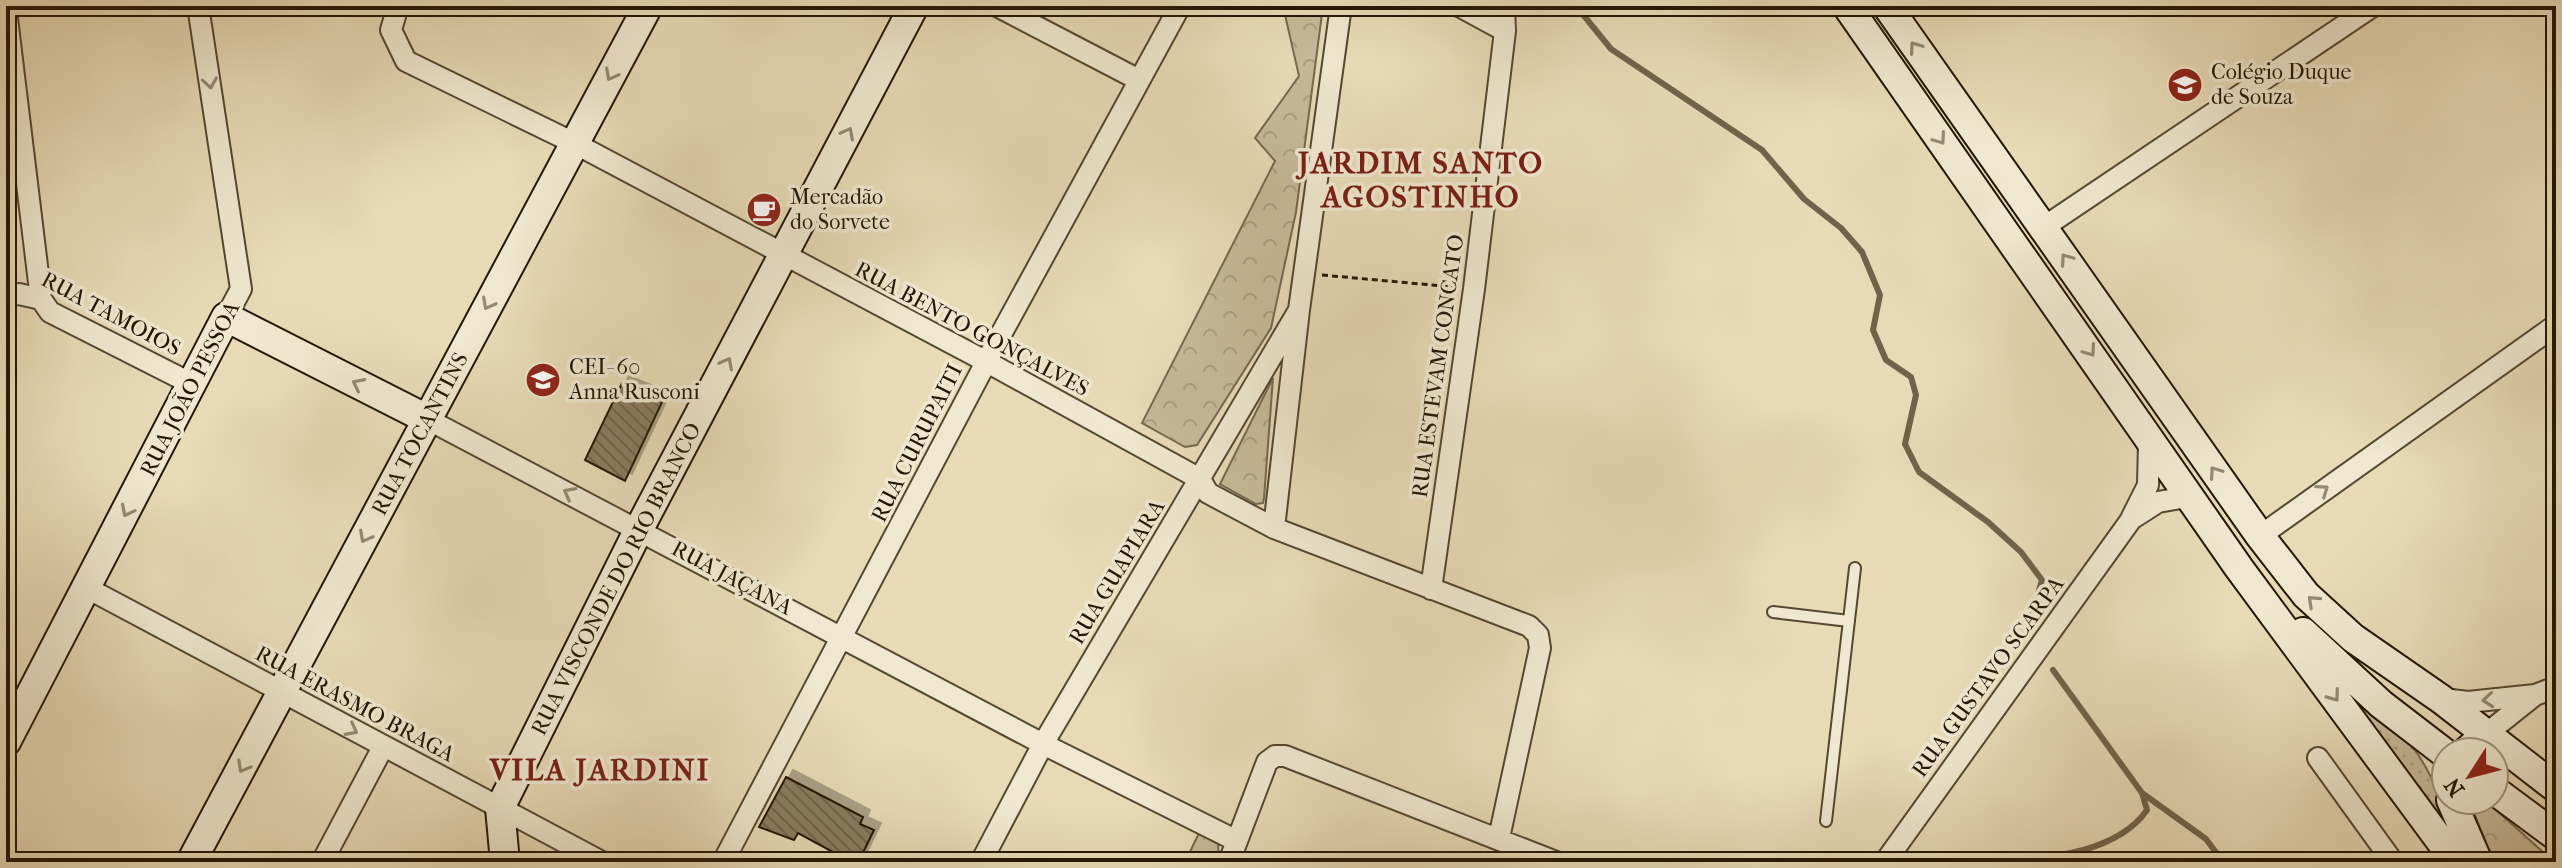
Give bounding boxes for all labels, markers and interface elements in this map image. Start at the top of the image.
one-way arrow [1910,41,1925,55]
place label: Colégio Duque de Souza [2211,59,2352,110]
one-way arrow [606,66,621,81]
school or university icon: Colégio Duque de Souza [2166,66,2204,104]
one-way arrow [201,76,218,90]
one-way arrow [839,126,854,141]
one-way arrow [1930,130,1945,144]
district label: JARDIM SANTO AGOSTINHO [1295,146,1544,215]
place label: Mercadão do Sorvete [790,184,890,235]
cafe icon: Mercadão do Sorvete [745,191,783,229]
street label: RUA ESTEVAM CONCATO [1407,233,1469,499]
one-way arrow [2061,253,2076,267]
street label: RUA BENTO GONÇALVES [850,256,1094,402]
street label: RUA TAMOIOS [37,266,185,362]
one-way arrow [483,295,498,310]
street label: RUA JOÃO PESSOA [134,296,246,481]
one-way arrow [2080,342,2095,356]
street label: RUA TOCANTINS [366,348,474,520]
place label: CEI- 60 Anna Rusconi [568,354,700,405]
one-way arrow [718,357,733,371]
street label: RUA CURUPAITI [866,359,968,527]
school or university icon: CEI- 60 Anna Rusconi [524,361,562,399]
one-way arrow [351,378,366,393]
street label: RUA VISCONDE DO RIO BRANCO [526,418,706,740]
one-way arrow [2210,466,2225,480]
one-way arrow [2314,486,2329,500]
one-way arrow [563,487,578,502]
street label: RUA GUAPIARA [1064,494,1171,649]
one-way arrow [121,503,136,517]
one-way arrow [359,529,374,544]
street label: RUA JAÇANA [667,535,797,621]
street label: RUA GUSTAVO SCARPA [1906,571,2070,782]
one-way arrow [2308,597,2323,611]
street label: RUA ERASMO BRAGA [251,640,460,768]
one-way arrow [2324,687,2338,701]
one-way arrow [2481,691,2494,708]
one-way arrow [343,721,358,736]
north arrow [2430,736,2510,816]
district label: VILA JARDINI [489,753,710,788]
one-way arrow [237,758,253,773]
text: N [2439,773,2470,802]

